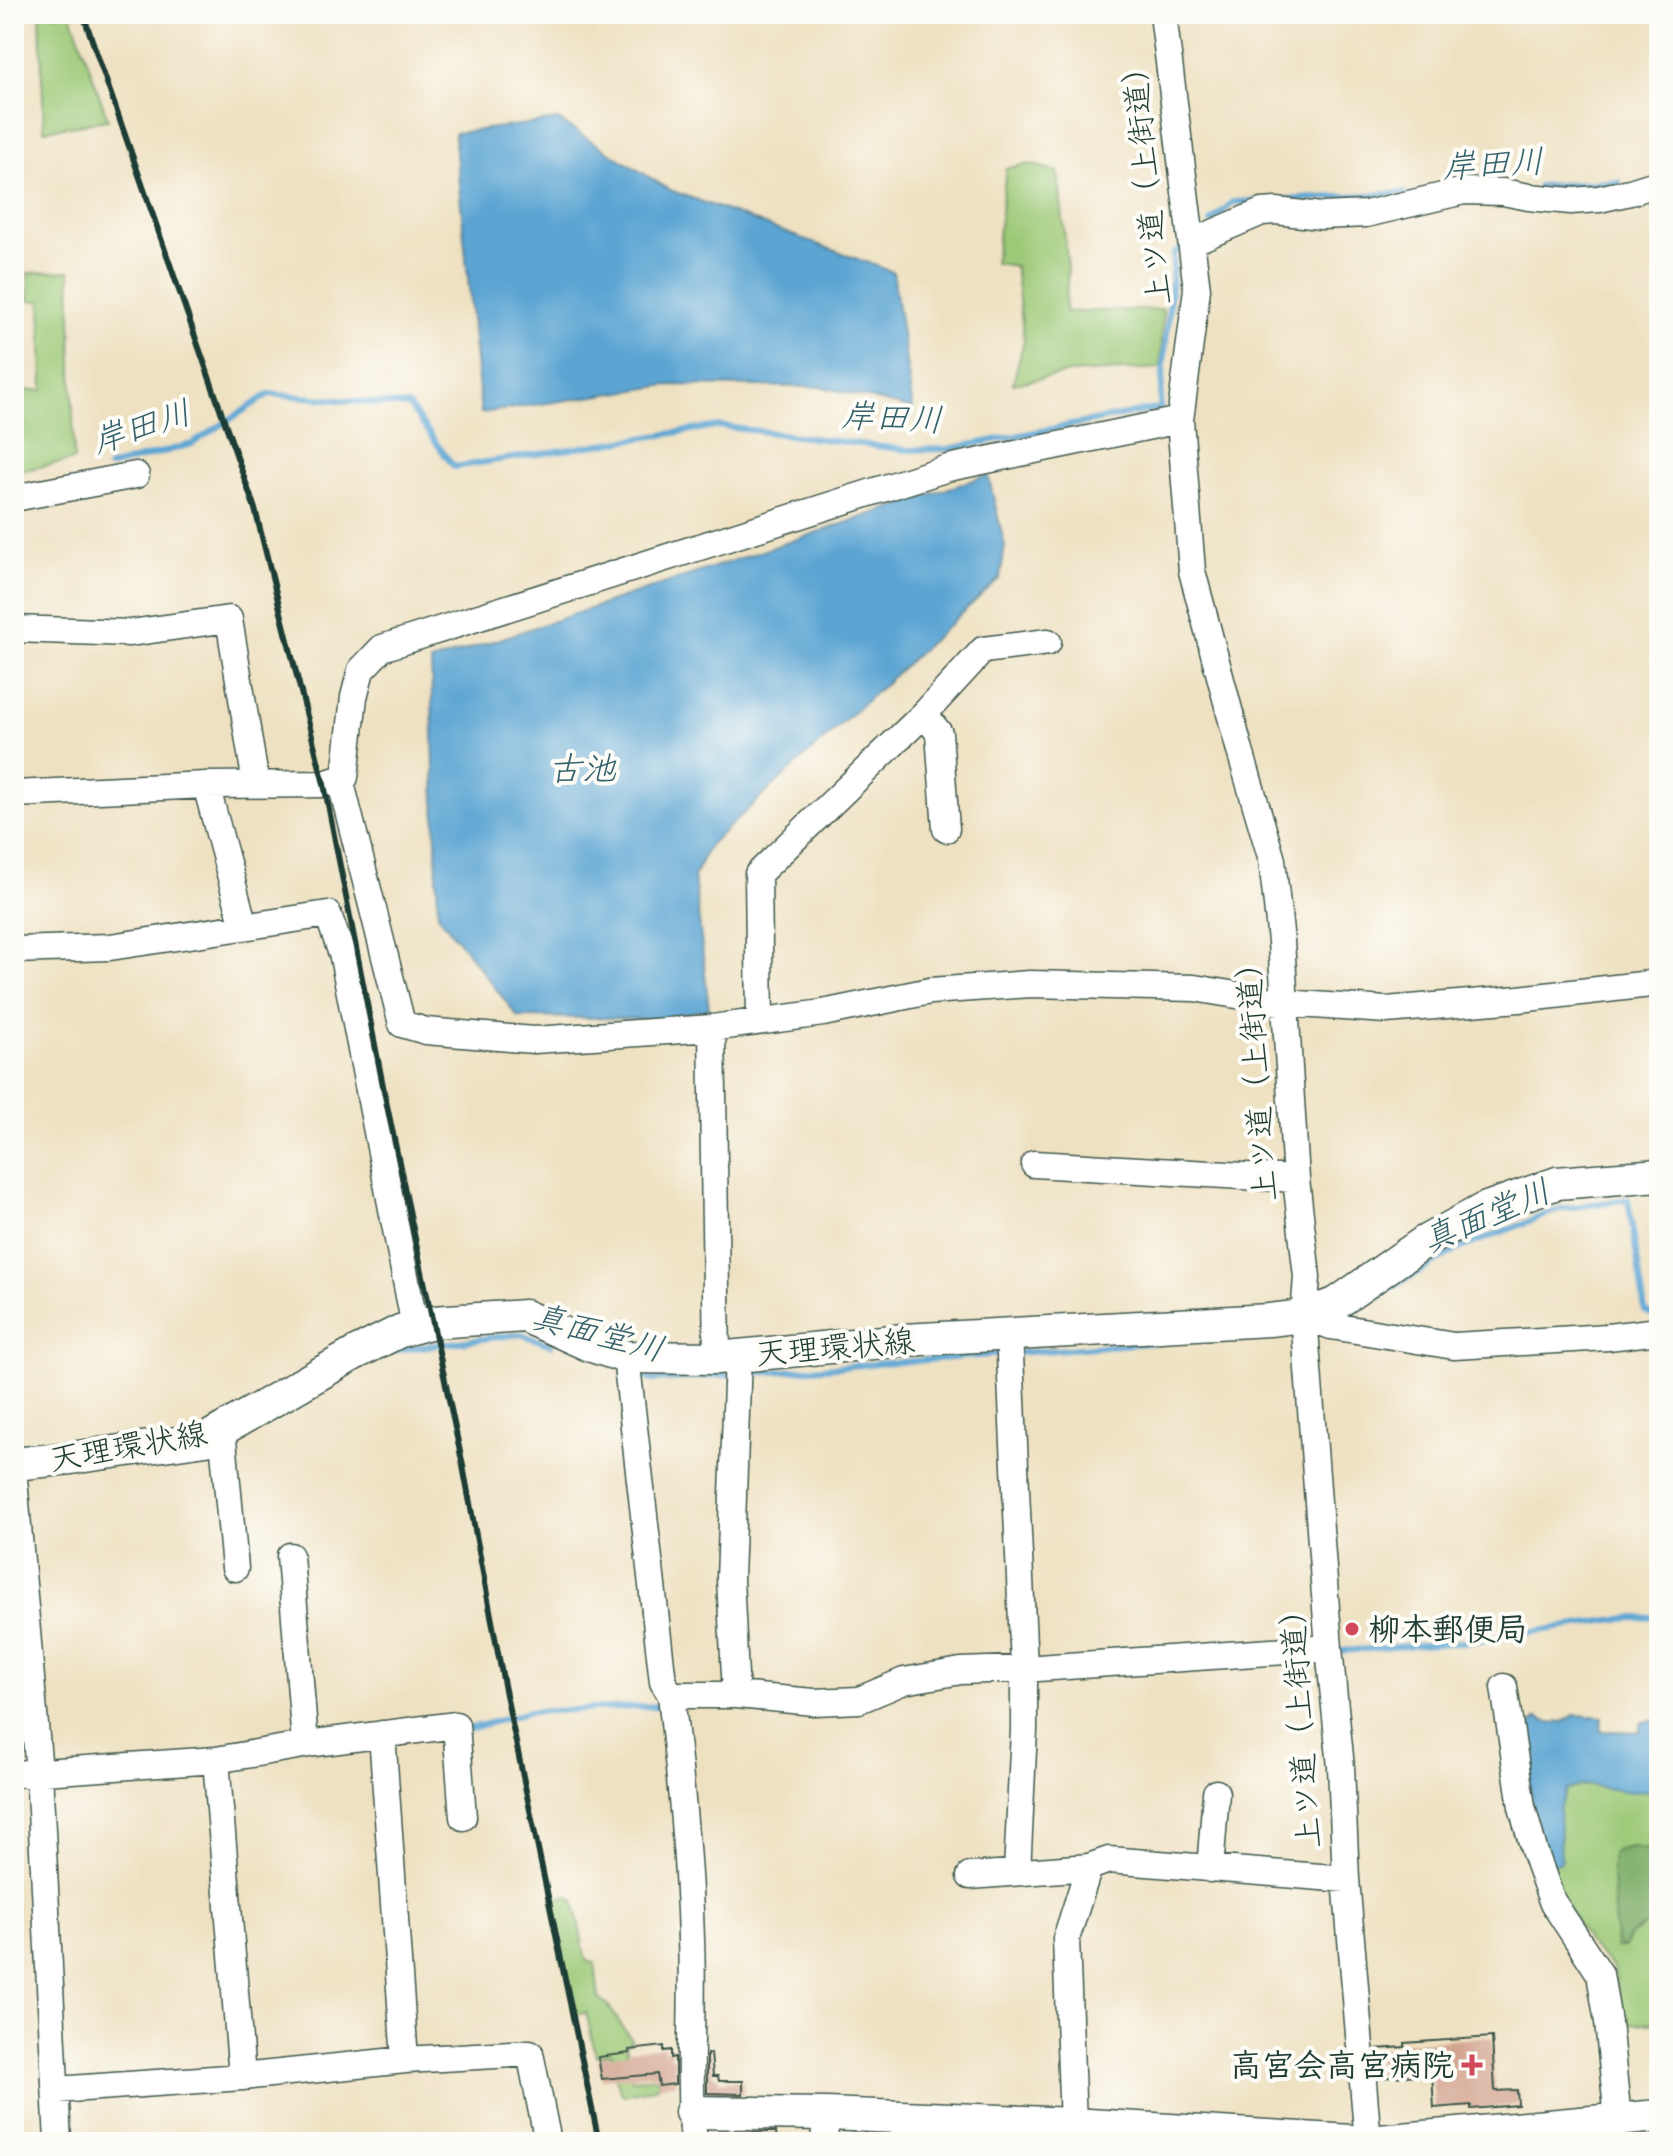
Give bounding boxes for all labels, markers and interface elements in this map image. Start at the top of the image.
street label: 上ツ道（上街道） [1113,48,1186,307]
water label: 岸田川 [1441,139,1545,195]
water label: 岸田川 [86,390,198,469]
water label: 岸田川 [840,393,944,449]
water label: 古池 [548,747,617,797]
street label: 上ツ道（上街道） [1227,944,1292,1203]
water label: 真面堂川 [1415,1169,1560,1268]
water label: 真面堂川 [525,1294,669,1378]
street label: 天理環状線 [754,1320,917,1381]
street label: 天理環状線 [46,1412,211,1486]
street label: 上ツ道（上街道） [1271,1591,1336,1850]
place label: 柳本郵便局 [1368,1609,1528,1656]
marker: 柳本郵便局 [1343,1620,1361,1638]
place label: 高宮会高宮病院 [1230,2045,1454,2092]
marker: 高宮会高宮病院 [1461,2054,1483,2076]

